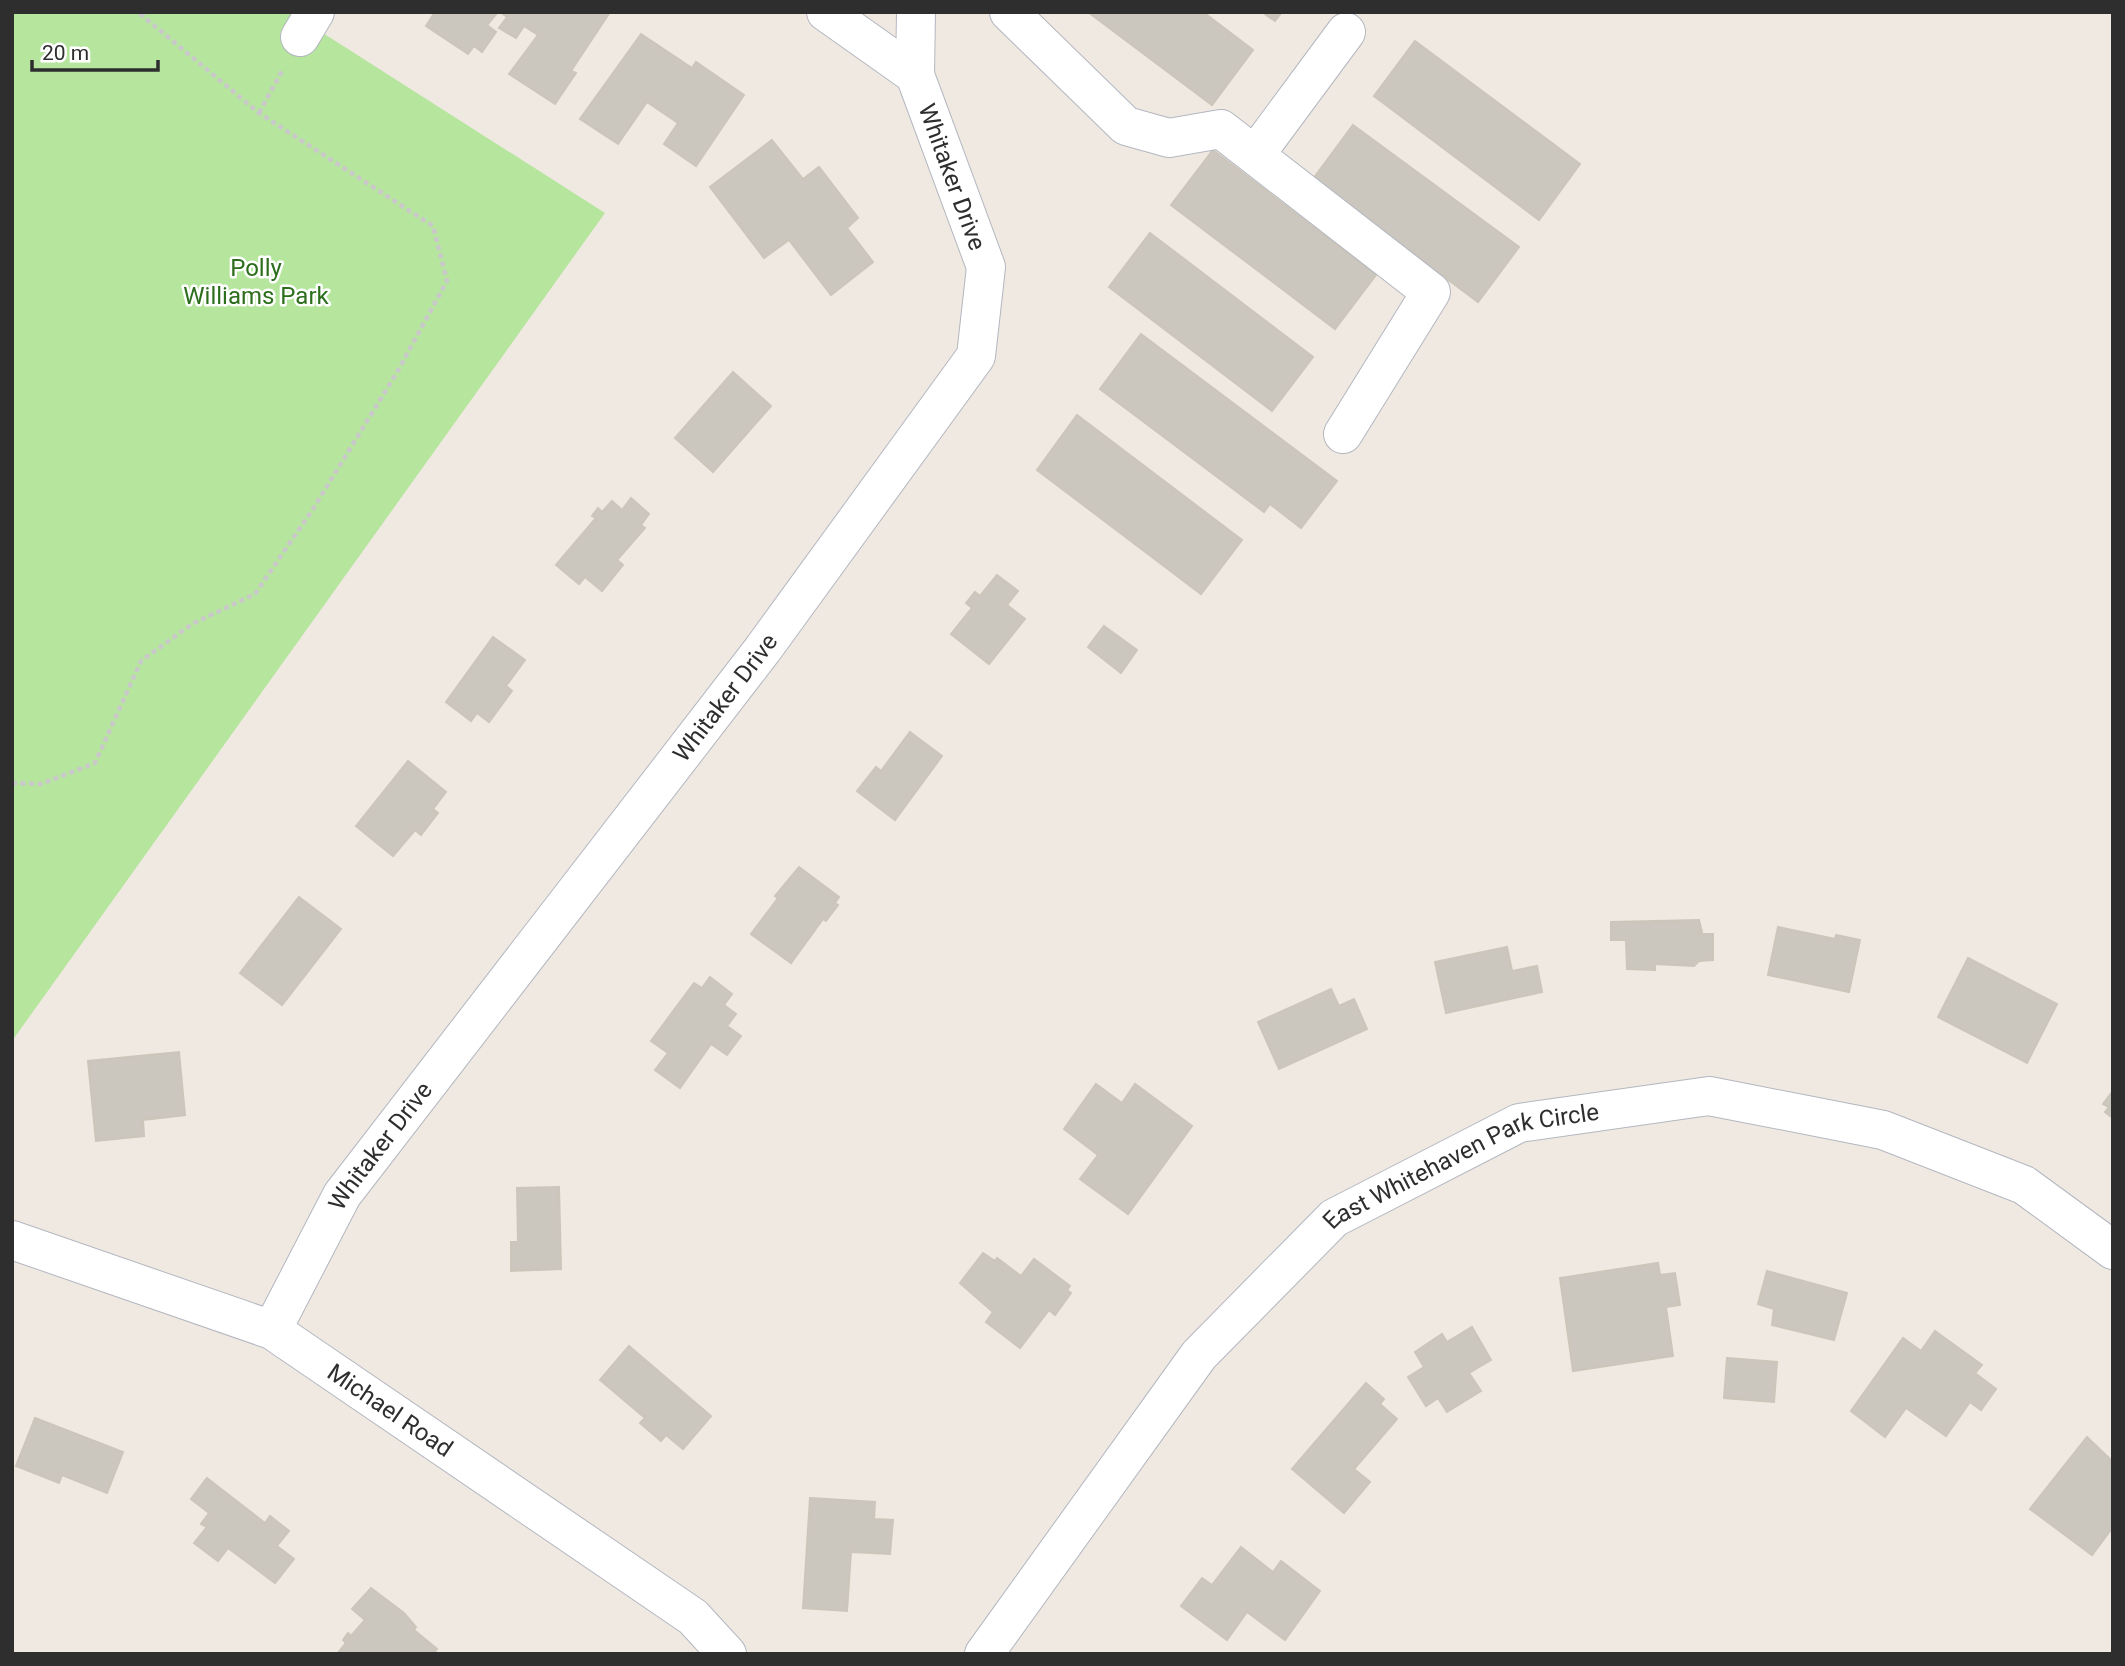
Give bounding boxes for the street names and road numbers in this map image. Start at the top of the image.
street label: Whitaker Drive [913,100,991,254]
street label: Whitaker Drive [667,628,783,767]
street label: Whitaker Drive [323,1076,438,1215]
street label: East Whitehaven Park Circle [1317,1098,1601,1235]
street label: Michael Road [322,1358,458,1463]

